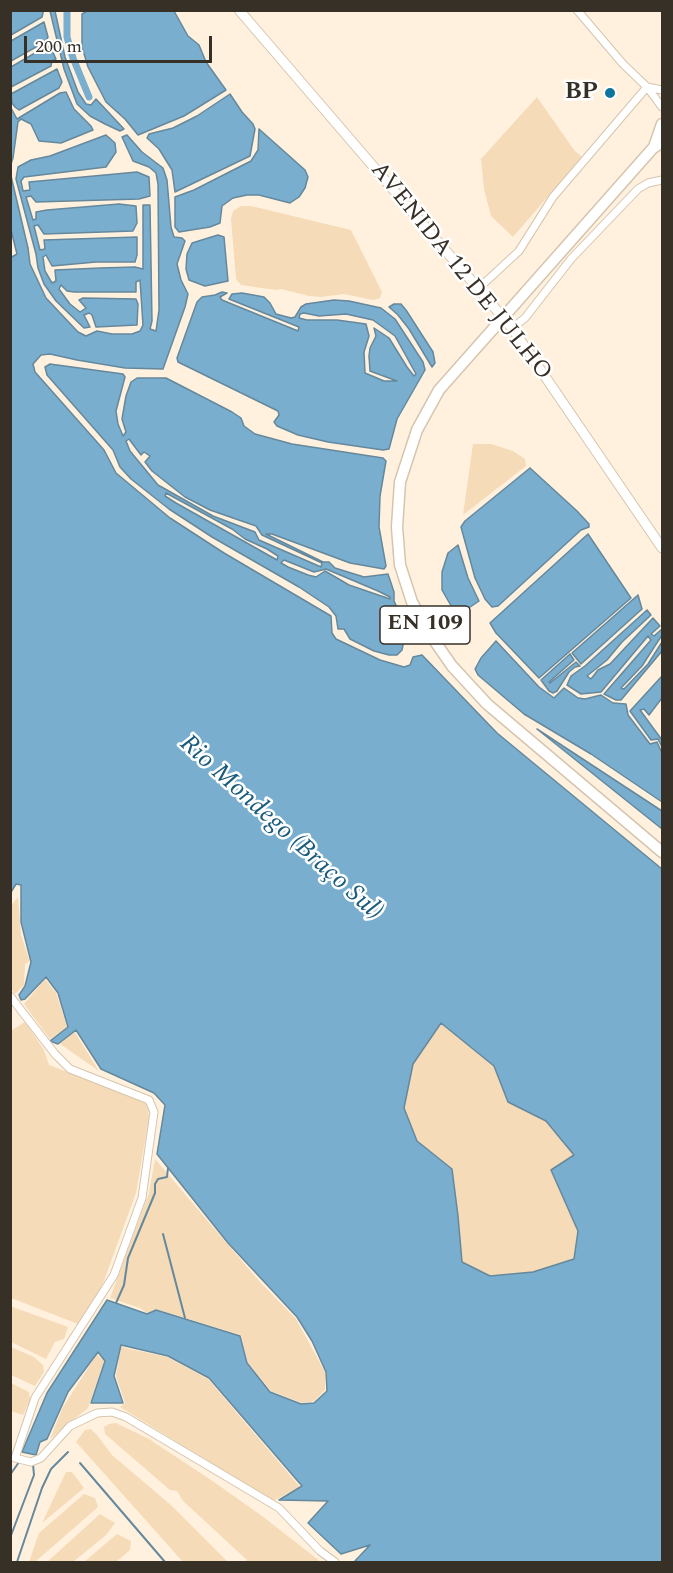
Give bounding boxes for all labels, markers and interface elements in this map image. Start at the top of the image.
scale bar [27,24,214,62]
text: 200 m [35,33,82,60]
place label: BP [565,79,598,107]
marker: BP [603,86,617,100]
street label: AVENIDA 12 DE JULHO [363,157,557,387]
road number: EN 109 [380,606,470,644]
water label: Rio Mondego (Braço Sul) [172,729,388,929]

